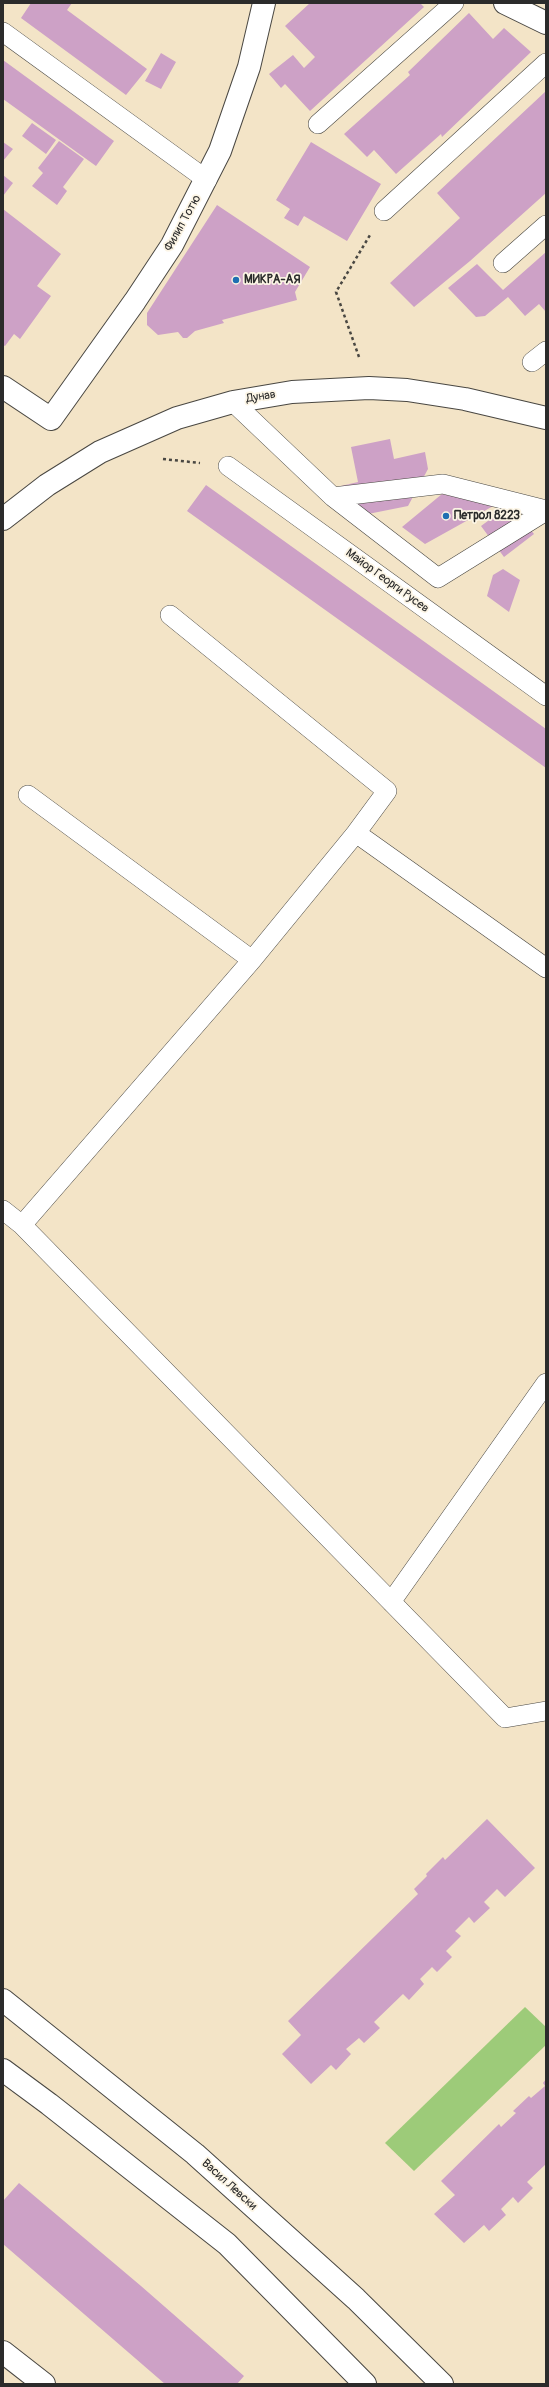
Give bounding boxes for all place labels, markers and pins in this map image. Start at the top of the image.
place label: МИКРА-АЯ [244,273,300,287]
marker: МИКРА-АЯ [231,275,241,285]
place label: Петрол 8223 [454,509,520,523]
marker: Петрол 8223 [441,511,451,521]

